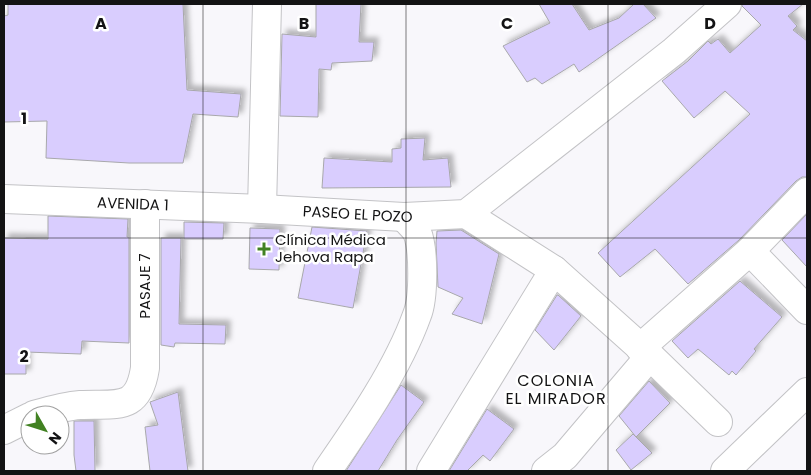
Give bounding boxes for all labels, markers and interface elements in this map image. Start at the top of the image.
text: A [95,12,107,35]
text: B [299,12,309,35]
text: C [501,12,513,35]
text: D [704,12,716,35]
text: 1 [21,107,27,130]
street label: AVENIDA 1 [97,192,169,215]
street label: PASEO EL POZO [302,200,413,227]
place label: Clínica Médica Jehova Rapa [275,229,386,267]
marker: Clínica Médica Jehova Rapa [257,242,271,256]
street label: PASAJE 7 [134,253,155,319]
text: 2 [19,345,29,368]
district label: COLONIA EL MIRADOR [505,369,607,410]
north arrow [20,405,70,455]
text: N [44,428,66,449]

